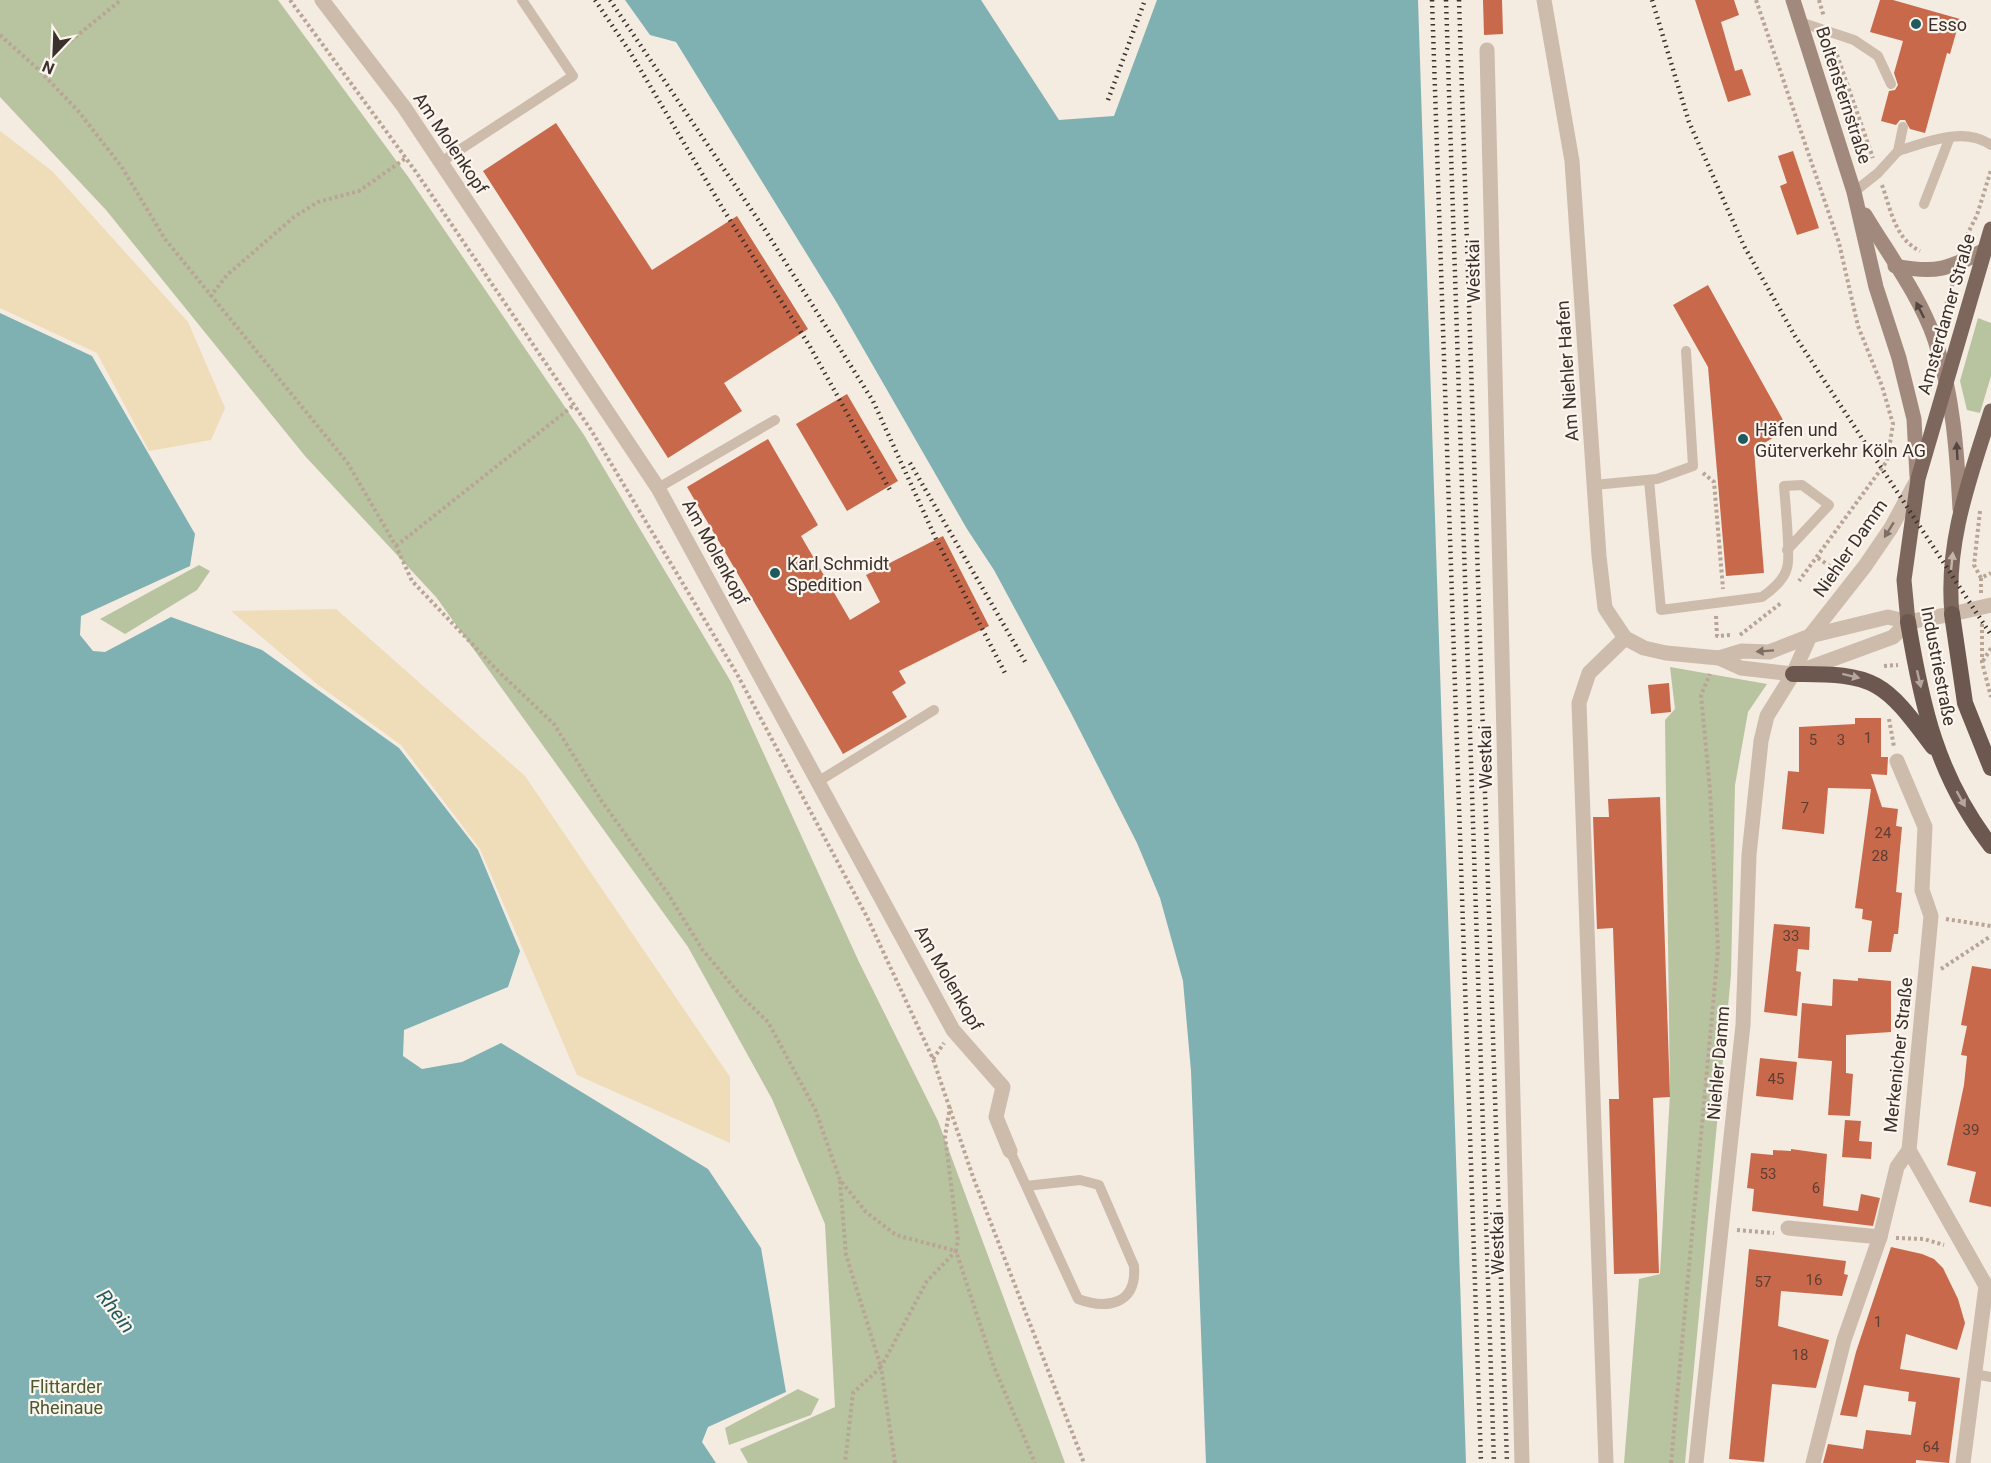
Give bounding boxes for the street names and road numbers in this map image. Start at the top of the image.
street label: Boltensternstraße [1812,24,1876,166]
street label: Am Molenkopf [409,88,493,198]
street label: Amsterdamer Straße [1913,231,1979,397]
street label: Westkai [1462,239,1484,303]
street label: Am Niehler Hafen [1552,300,1582,442]
street label: Am Molenkopf [678,495,754,609]
street label: Niehler Damm [1809,495,1891,601]
street label: Industriestraße [1917,605,1961,727]
street label: Westkai [1474,725,1496,789]
street label: Am Molenkopf [911,922,988,1035]
street label: Merkenicher Straße [1879,976,1917,1134]
street label: Niehler Damm [1703,1005,1733,1121]
street label: Westkai [1486,1211,1508,1275]

